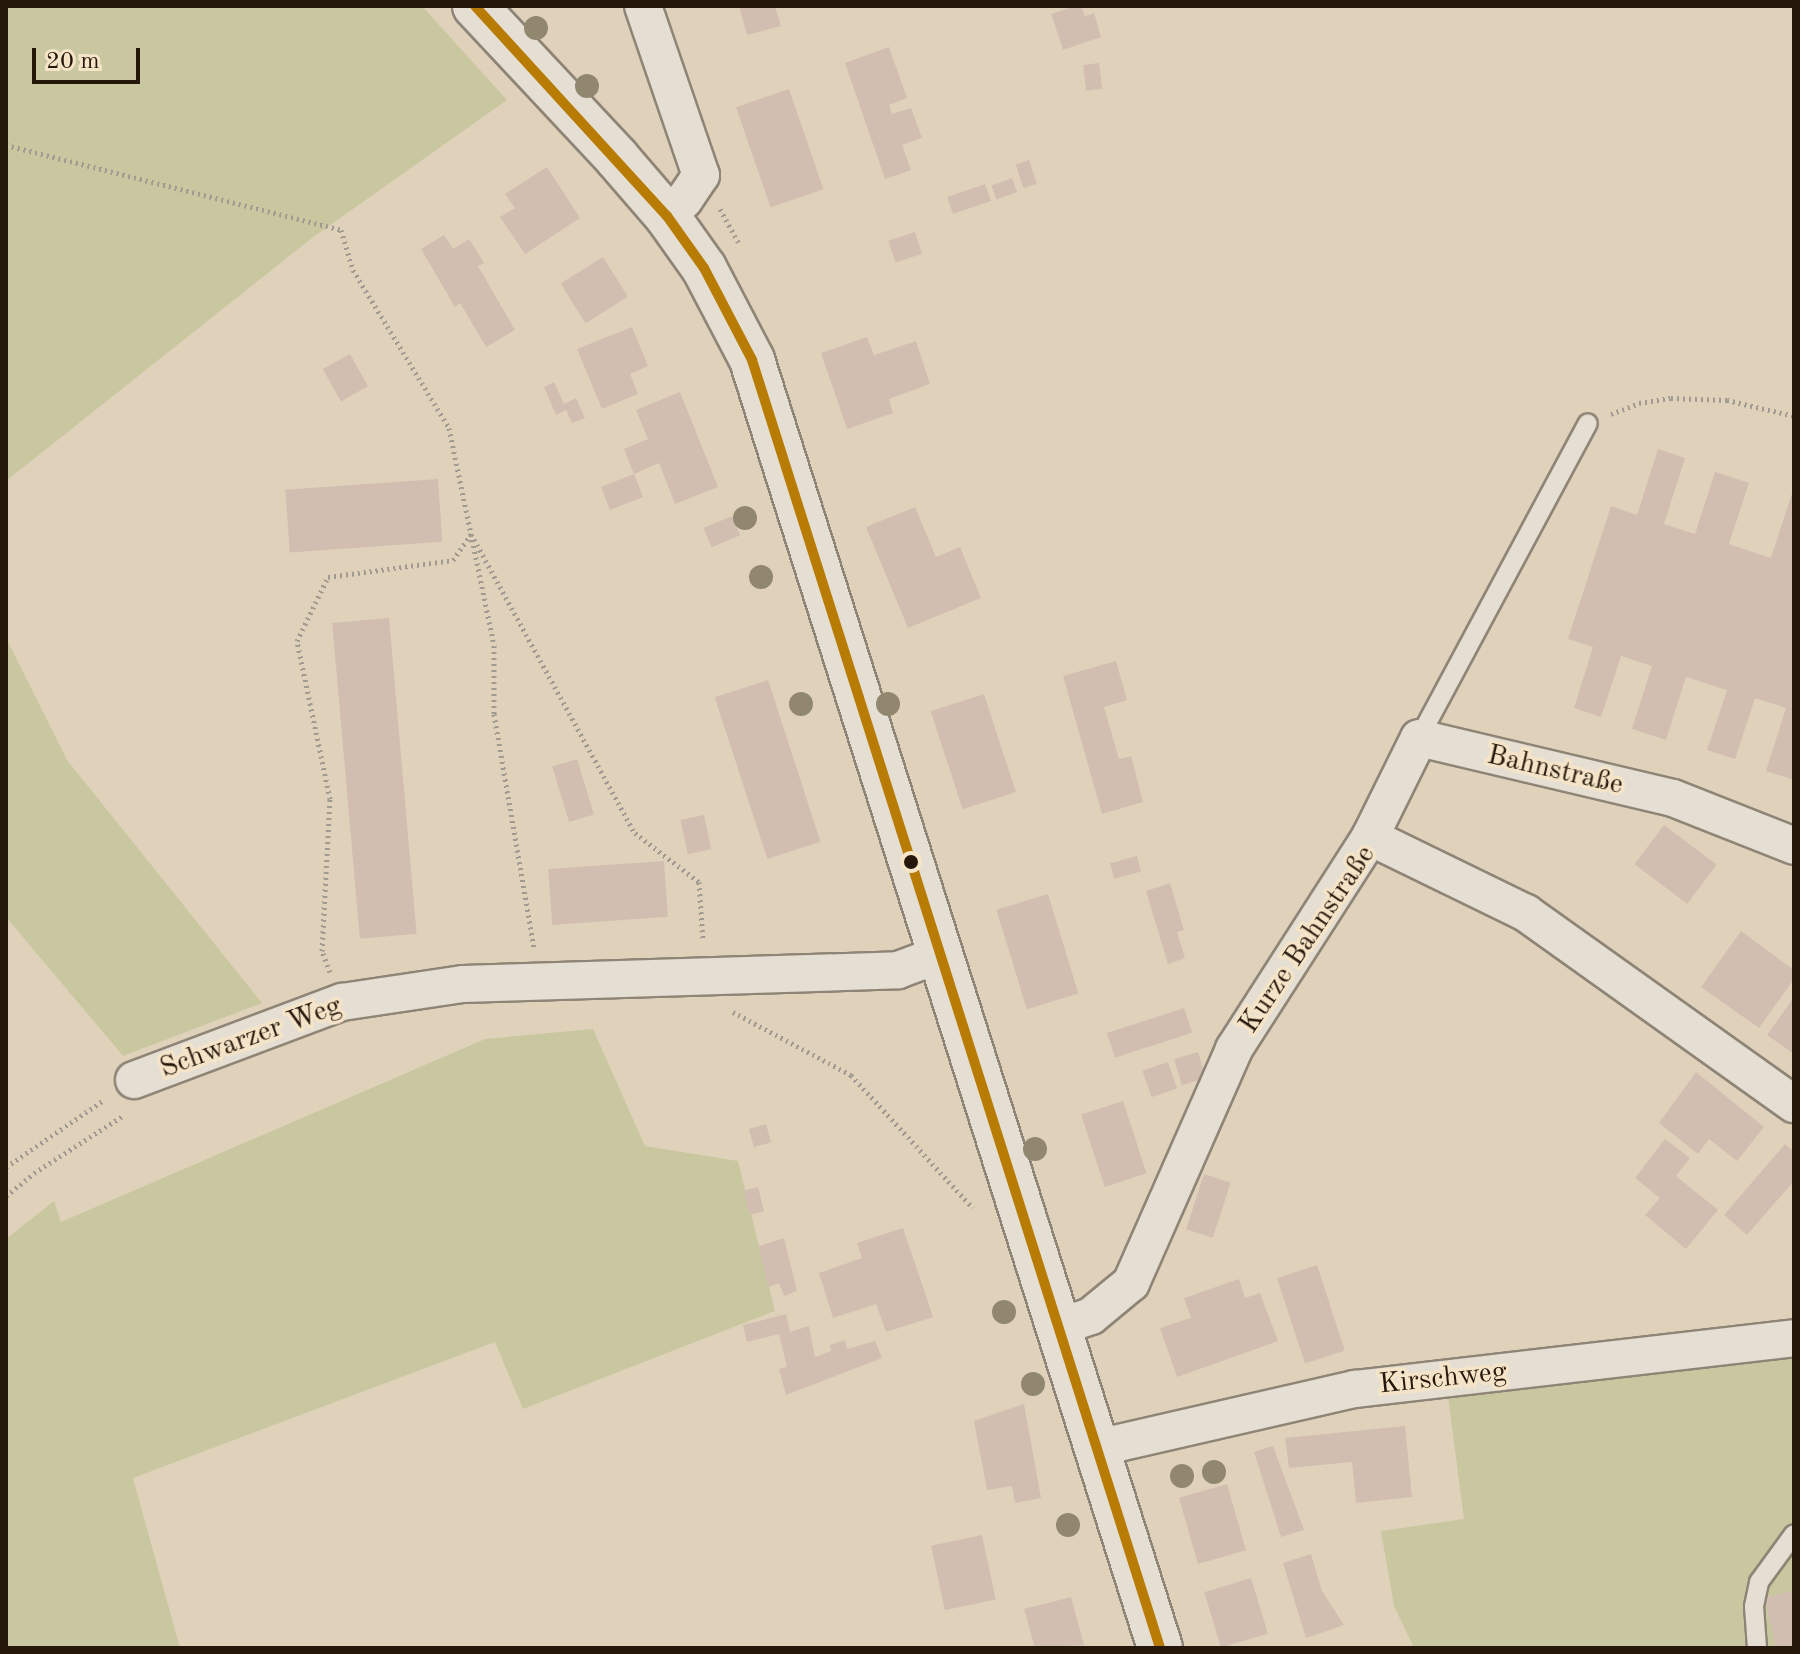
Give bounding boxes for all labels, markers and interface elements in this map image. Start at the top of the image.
scale bar [36,32,144,82]
text: 20 m [46,50,100,74]
street label: Bahnstraße [1484,739,1626,803]
street label: Kurze Bahnstraße [1233,840,1383,1040]
unlabelled marker [903,854,919,870]
street label: Schwarzer Weg [156,990,346,1086]
street label: Kirschweg [1378,1356,1508,1402]

